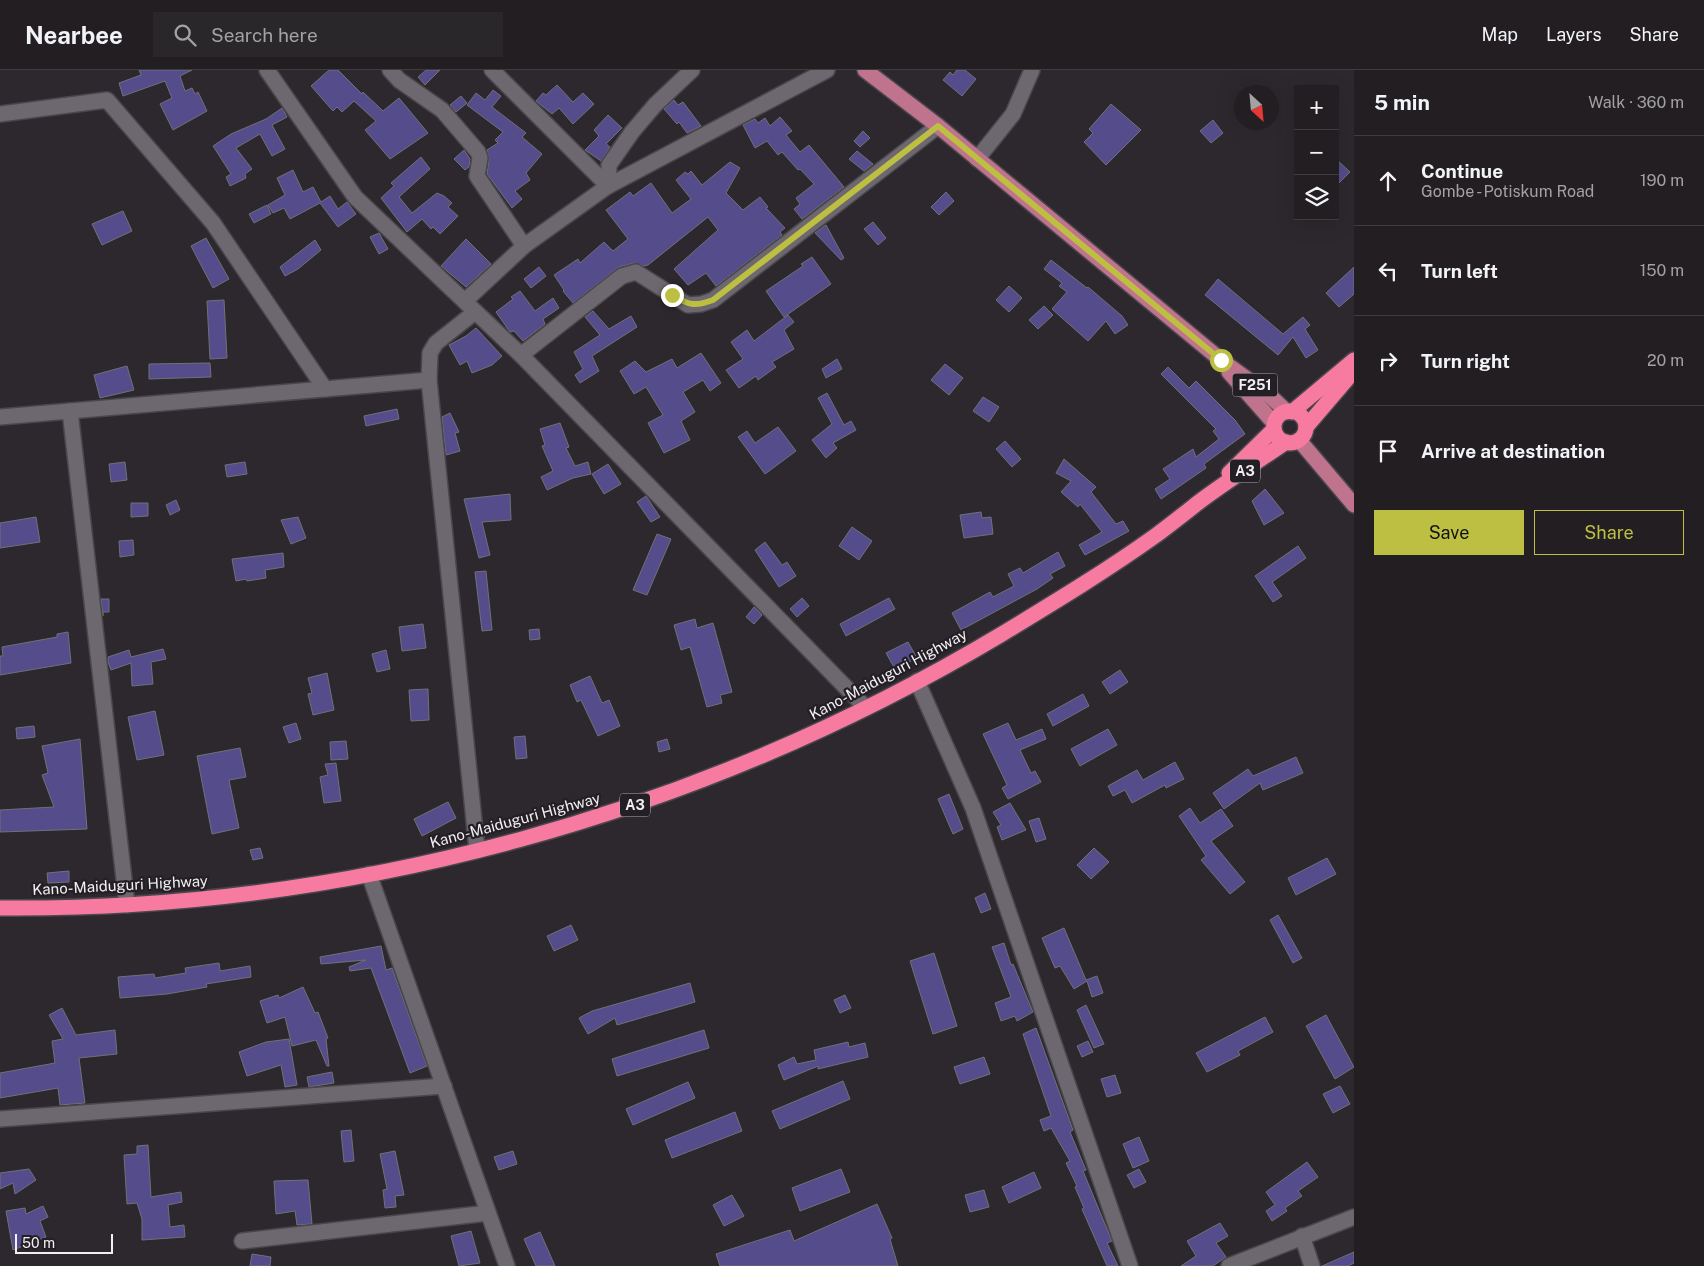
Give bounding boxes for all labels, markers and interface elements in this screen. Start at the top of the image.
search box [153,12,503,57]
text: Nearbee [25,21,123,49]
icon: search [171,21,199,49]
text: Search here [211,24,318,46]
text: Map [1482,24,1518,45]
text: Layers [1546,24,1602,45]
text: Share [1630,24,1679,45]
north arrow [1234,85,1279,130]
map controls [1294,85,1339,220]
button: + [1294,85,1339,130]
text: 5 min [1374,90,1430,115]
text: Walk · 360 m [1588,93,1684,112]
button: − [1294,130,1339,175]
text: Continue [1421,160,1503,182]
icon: ahead [1374,167,1402,195]
text: 190 m [1640,171,1684,190]
button: layers [1294,175,1339,220]
text: Gombe - Potiskum Road [1421,182,1594,201]
icon: left [1374,257,1402,285]
text: Turn left [1421,260,1498,282]
text: 150 m [1640,261,1684,280]
route end [661,284,684,307]
icon: right [1374,347,1402,375]
route start [1210,349,1233,372]
text: Turn right [1421,350,1510,372]
text: 20 m [1647,351,1684,370]
road number: F251 [1232,374,1278,396]
icon: arrive [1374,437,1402,465]
text: Arrive at destination [1421,440,1605,462]
road number: A3 [1230,460,1260,482]
button: Save [1374,510,1524,555]
button: Share [1534,510,1684,555]
street label: Kano-Maiduguri Highway [806,625,970,723]
street label: Kano-Maiduguri Highway [428,789,602,851]
road number: A3 [620,794,650,816]
street label: Kano-Maiduguri Highway [32,872,208,898]
scale bar [15,1231,112,1254]
text: 50 m [22,1235,55,1251]

